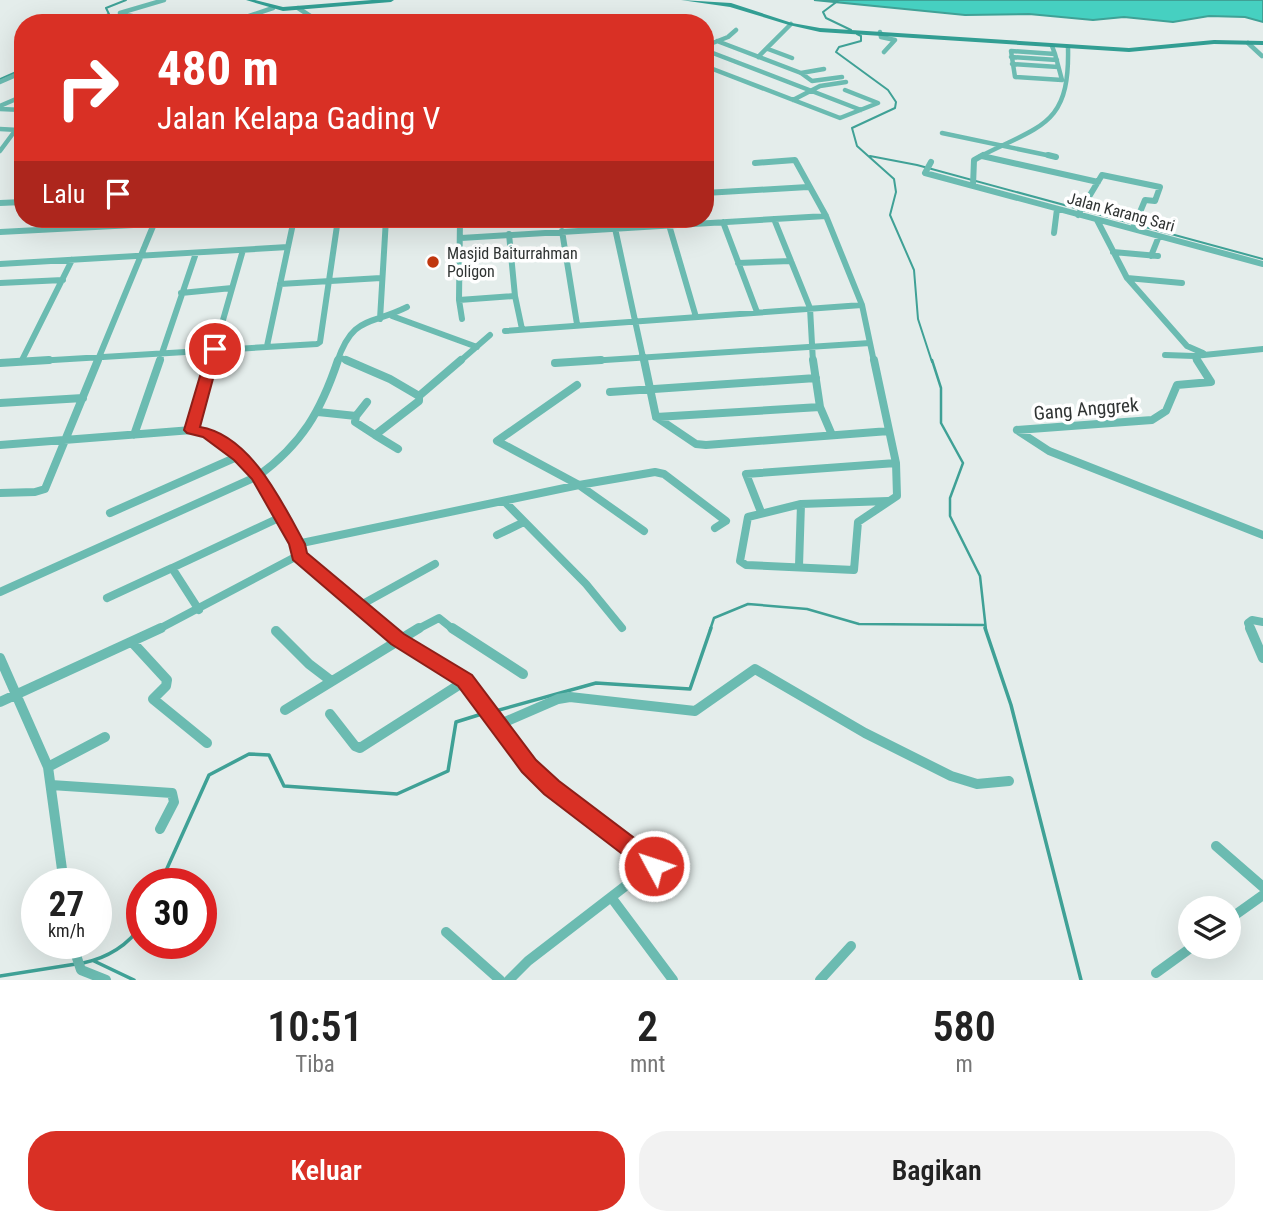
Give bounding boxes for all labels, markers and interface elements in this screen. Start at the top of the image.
text: 480 m [157,40,279,97]
icon: right [42,42,133,133]
text: Jalan Kelapa Gading V [157,99,441,137]
icon: arrive [99,175,137,213]
text: Lalu [42,179,85,209]
street label: Jalan Karang Sari [1065,189,1177,235]
place label: Masjid Baiturrahman Poligon [447,244,578,281]
marker: Masjid Baiturrahman Poligon [425,254,441,270]
pin [185,319,245,379]
icon: arrive [196,330,234,368]
street label: Gang Anggrek [1033,393,1140,425]
position arrow [617,829,691,903]
speed limit sign: 30 [126,868,217,959]
text: 27 [49,884,84,925]
map controls [1178,896,1241,959]
button: layers [1178,896,1241,959]
text: km/h [48,920,85,941]
text: 10:51 [267,1002,363,1051]
text: 2 [637,1002,658,1051]
text: 580 [932,1002,996,1051]
text: Tiba [295,1051,335,1078]
text: mnt [630,1051,665,1078]
text: m [955,1051,973,1078]
button: Keluar [28,1131,625,1211]
button: Bagikan [639,1131,1235,1211]

